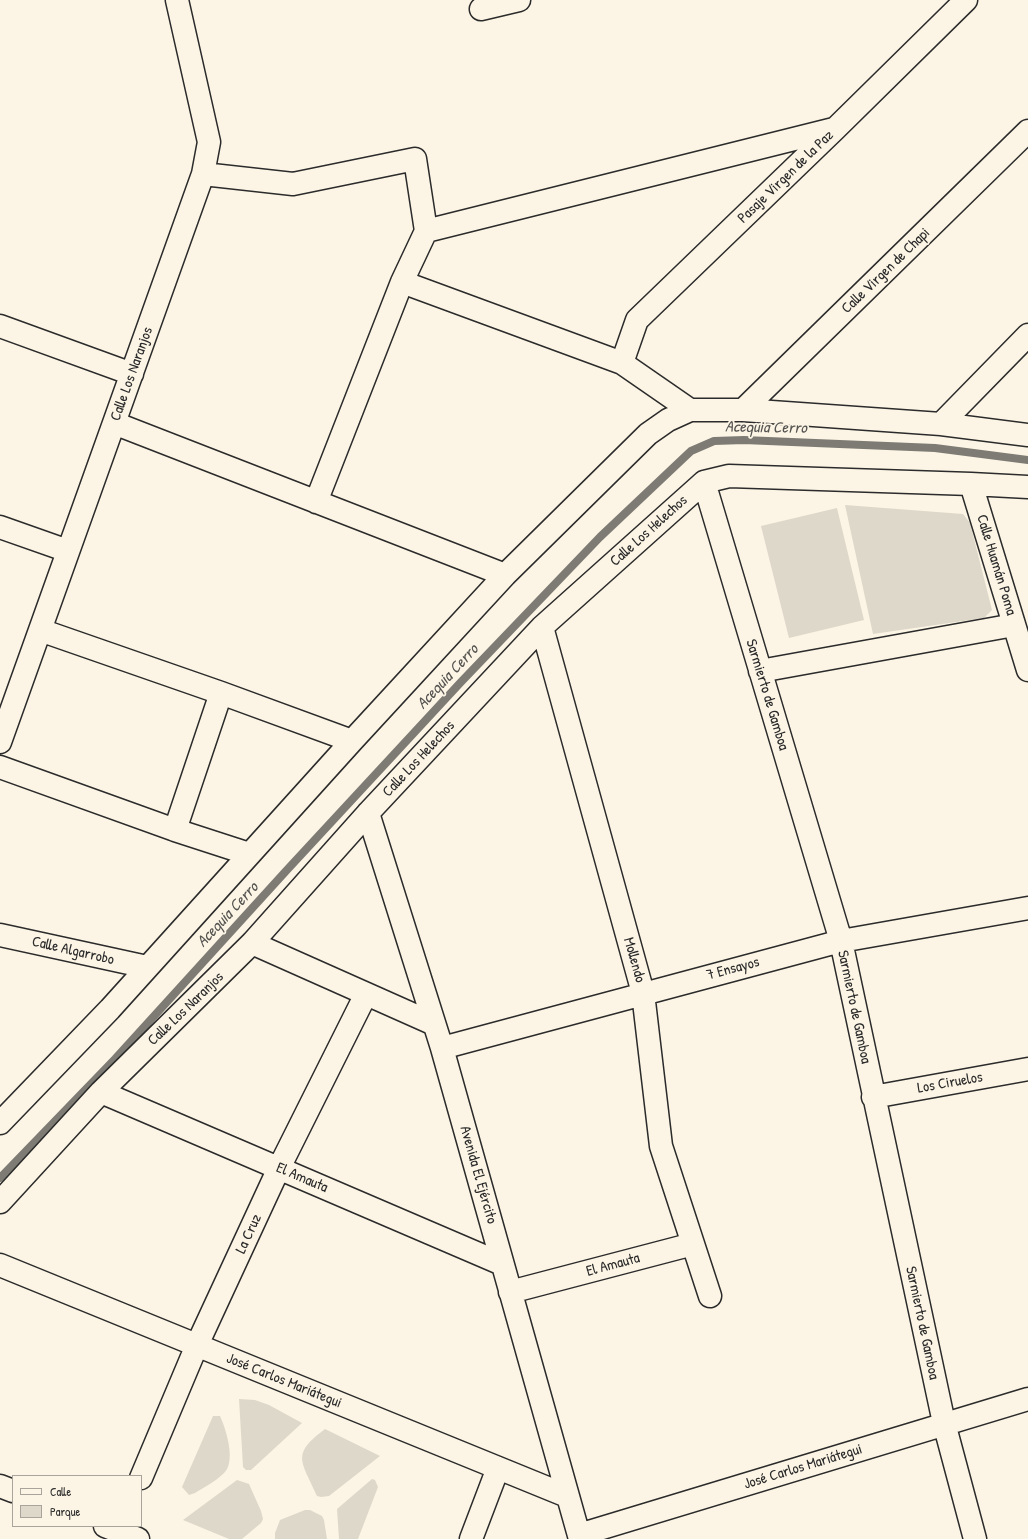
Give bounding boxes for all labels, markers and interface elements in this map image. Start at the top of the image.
street label: Pasaje Virgen de la Paz [734,127,838,227]
street label: Calle Virgen de Chapi [838,224,934,318]
street label: Calle Los Naranjos [107,325,157,423]
water label: Acequia Cerro [725,418,807,438]
street label: Calle Los Helechos [607,492,691,570]
street label: Calle Huamán Poma [972,512,1020,618]
street label: Sarmierto de Gamboa [742,637,792,753]
water label: Acequia Cerro [413,641,483,713]
street label: Calle Los Helechos [379,717,459,801]
water label: Acequia Cerro [193,879,263,951]
street label: Calle Algarrobo [30,933,116,969]
street label: Mollendo [619,935,649,985]
street label: Sarmierto de Gamboa [833,949,875,1065]
street label: 7 Ensayos [705,953,761,985]
street label: Calle Los Naranjos [144,968,228,1050]
street label: Los Ciruelos [916,1068,984,1098]
street label: Avenida El Ejército [455,1124,501,1226]
street label: El Amauta [273,1159,331,1197]
street label: La Cruz [232,1211,266,1257]
street label: El Amauta [584,1249,642,1281]
street label: Sarmierto de Gamboa [901,1265,943,1381]
street label: José Carlos Mariátegui [224,1350,344,1412]
street label: José Carlos Mariátegui [742,1440,864,1494]
legend [12,1475,142,1527]
text: Calle [50,1483,71,1500]
text: Parque [50,1503,80,1520]

